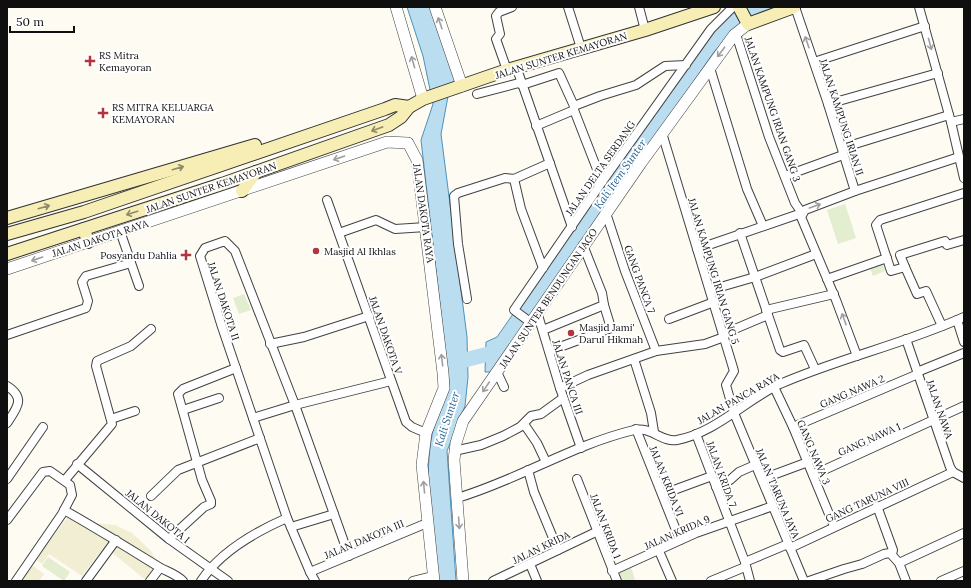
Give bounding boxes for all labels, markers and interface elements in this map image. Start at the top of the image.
scale bar [10,8,74,34]
text: 50 m [16,14,44,29]
one-way arrow [436,17,444,29]
street label: JALAN SUNTER KEMAYORAN [493,29,629,82]
street label: JALAN KAMPUNG IRIAN GANG 3 [741,34,804,184]
one-way arrow [803,36,810,49]
one-way arrow [927,38,935,51]
one-way arrow [717,47,726,58]
place label: RS Mitra Kemayoran [99,49,152,74]
marker: RS Mitra Kemayoran [84,55,96,67]
one-way arrow [409,55,416,68]
street label: JALAN KAMPUNG IRIAN II [816,56,867,177]
place label: RS MITRA KELUARGA KEMAYORAN [112,101,214,126]
marker: RS MITRA KELUARGA KEMAYORAN [97,107,109,119]
street label: JALAN DELTA SERDANG [562,118,638,219]
one-way arrow [372,126,384,134]
water label: Kali Item Sunter [591,136,650,212]
one-way arrow [333,155,346,162]
street label: JALAN SUNTER KEMAYORAN [143,159,279,216]
street label: JALAN DAKOTA RAYA [410,162,437,264]
one-way arrow [171,164,184,171]
street label: JALAN KAMPUNG IRIAN GANG 5 [685,195,742,346]
one-way arrow [808,202,820,210]
one-way arrow [38,203,51,210]
one-way arrow [126,210,139,217]
street label: JALAN DAKOTA RAYA [50,217,150,260]
street label: JALAN SUNTER BENDUNGAN JAGO [496,226,600,372]
street label: GANG PANCA 7 [621,243,658,315]
place label: Masjid Al Ikhlas [324,245,396,258]
marker: Masjid Al Ikhlas [311,246,321,256]
place label: Posyandu Dahlia [100,249,177,262]
marker: Posyandu Dahlia [180,249,192,261]
one-way arrow [32,255,44,263]
street label: JALAN DAKOTA II [204,259,242,342]
street label: JALAN DAKOTA V [366,293,405,376]
one-way arrow [839,314,847,326]
place label: Masjid Jami' Darul Hikmah [579,321,643,346]
marker: Masjid Jami' Darul Hikmah [566,328,576,338]
street label: JALAN PANCA III [549,337,586,416]
one-way arrow [438,354,446,367]
street label: JALAN PANCA RAYA [694,369,782,428]
street label: GANG NAWA 2 [818,372,886,411]
street label: JALAN NAWA [923,377,956,441]
one-way arrow [482,382,490,393]
water label: Kali Sunter [432,389,463,448]
street label: GANG NAWA 3 [794,418,833,487]
street label: GANG NAWA 1 [836,420,903,459]
street label: JALAN KRIDA 7 [703,438,740,509]
street label: JALAN KRIDA VI [646,443,687,518]
street label: JALAN TARUNA JAYA [752,445,803,541]
street label: GANG TARUNA VIII [823,475,911,526]
one-way arrow [420,481,427,494]
street label: JALAN DAKOTA I [122,486,192,546]
street label: JALAN KRIDA 1 [587,491,624,561]
street label: JALAN KRIDA 9 [641,512,712,553]
one-way arrow [455,516,462,529]
street label: JALAN DAKOTA III [322,517,406,562]
street label: JALAN KRIDA [510,528,573,567]

